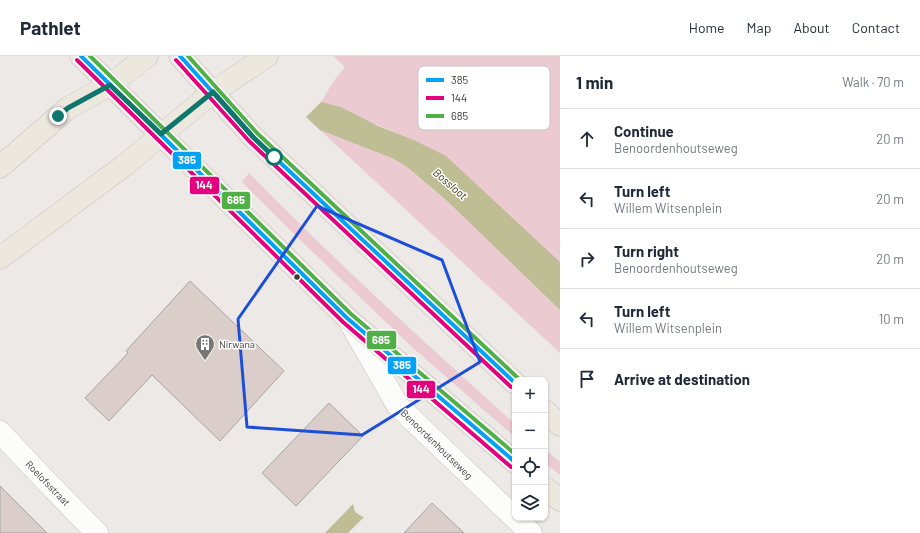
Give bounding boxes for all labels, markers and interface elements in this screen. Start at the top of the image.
text: Pathlet [20,16,81,39]
text: Home [689,19,725,36]
text: Map [747,19,771,36]
text: About [793,19,830,36]
text: Contact [852,19,900,36]
legend [418,66,550,130]
text: 1 min [576,72,613,92]
text: 385 [451,73,468,86]
text: Walk · 70 m [842,74,904,90]
text: 144 [451,91,467,104]
route end [49,107,67,125]
text: 685 [451,109,468,122]
text: Continue [614,122,674,140]
icon: ahead [576,128,598,150]
text: 20 m [876,131,904,147]
text: Benoordenhoutseweg [614,140,738,156]
route start [265,148,283,166]
line badge: 385 [172,151,202,170]
text: 385 [178,153,196,166]
water label: Bossloot [431,165,470,202]
line badge: 144 [189,176,220,195]
text: 144 [195,178,213,191]
text: Turn left [614,182,670,200]
icon: left [576,188,598,210]
line badge: 685 [221,191,251,210]
text: 20 m [876,191,904,207]
text: 685 [227,193,245,206]
text: Willem Witsenplein [614,200,722,216]
text: Turn right [614,242,679,260]
icon: right [576,248,598,270]
text: 20 m [876,251,904,267]
text: Benoordenhoutseweg [614,260,738,276]
unlabelled marker [292,272,302,282]
text: Turn left [614,302,670,320]
icon: left [576,308,598,330]
text: 10 m [879,311,904,327]
text: Willem Witsenplein [614,320,722,336]
line badge: 685 [366,330,397,350]
building icon: Nirwana [194,333,216,361]
text: 685 [372,333,390,346]
place label: Nirwana [219,338,255,350]
line badge: 385 [387,356,417,375]
text: 385 [393,358,411,371]
icon: arrive [576,368,598,390]
text: Arrive at destination [614,370,750,388]
map controls [512,377,548,521]
button: + [512,377,548,413]
line badge: 144 [406,380,436,399]
text: 144 [412,382,430,395]
street label: Benoordenhoutseweg [399,407,475,481]
button: − [512,413,548,449]
button: locate [512,449,548,485]
street label: Roelofsstraat [23,458,73,508]
button: layers [512,485,548,521]

